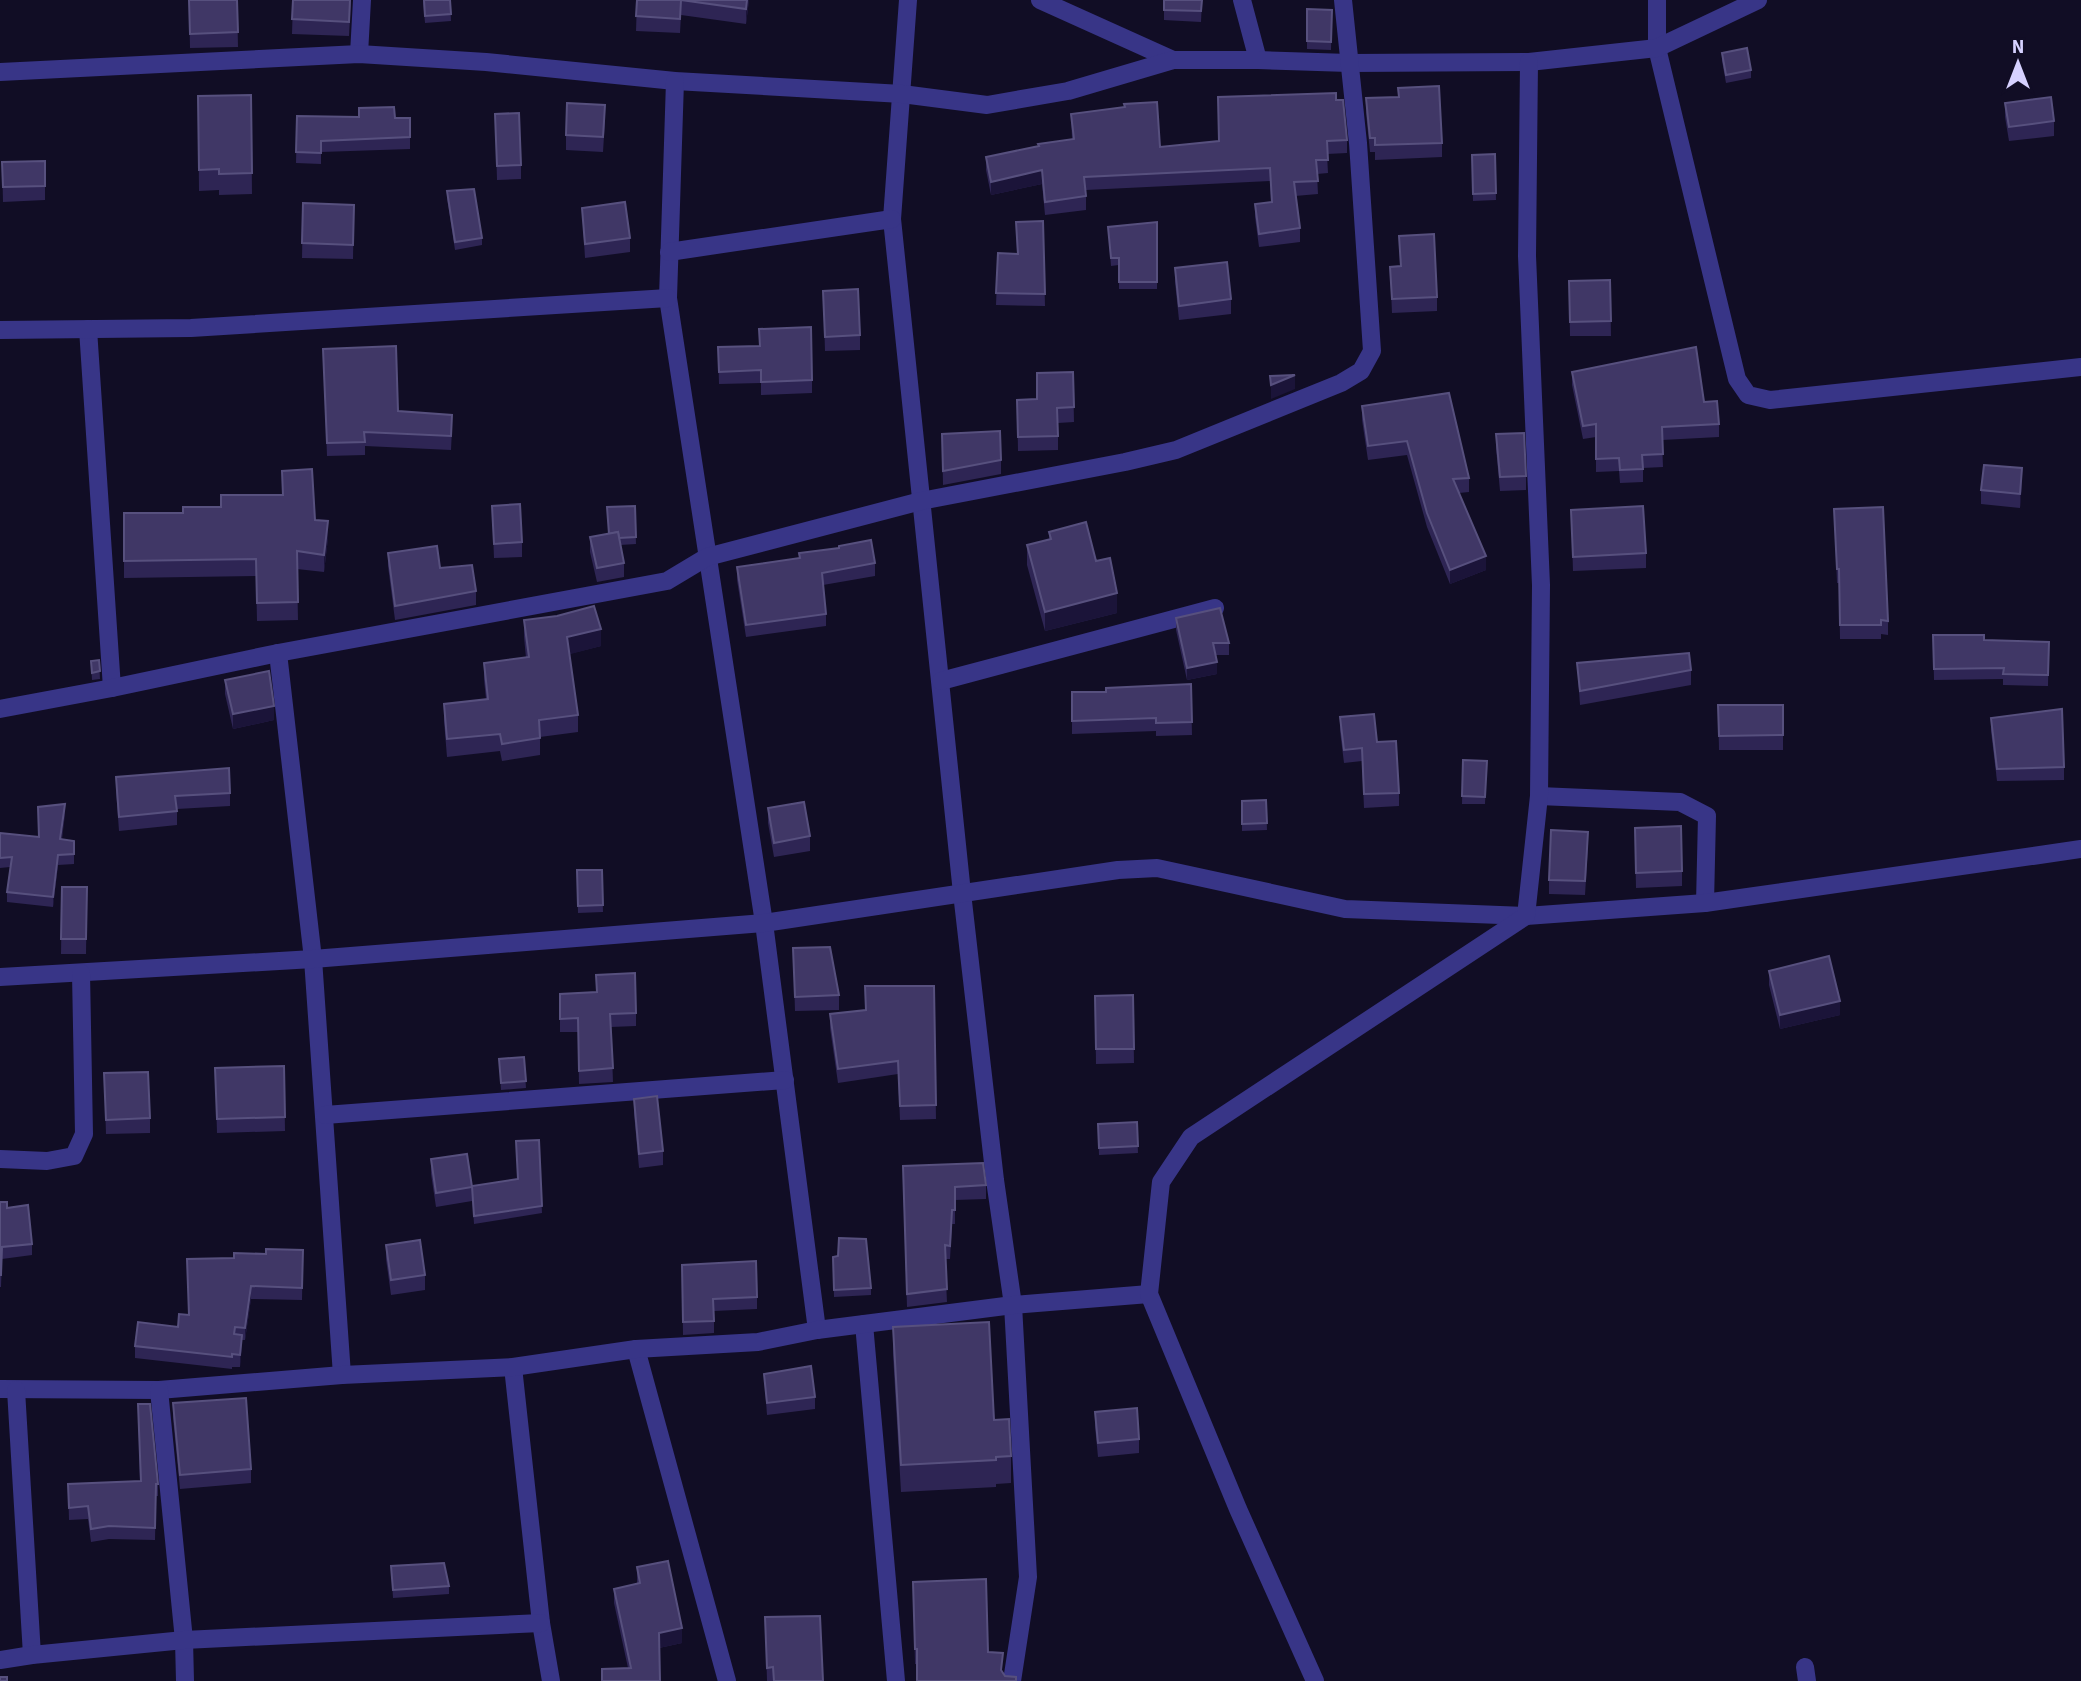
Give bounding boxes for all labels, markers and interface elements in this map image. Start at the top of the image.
north arrow [1983,28,2053,98]
text: N [2012,34,2024,61]

